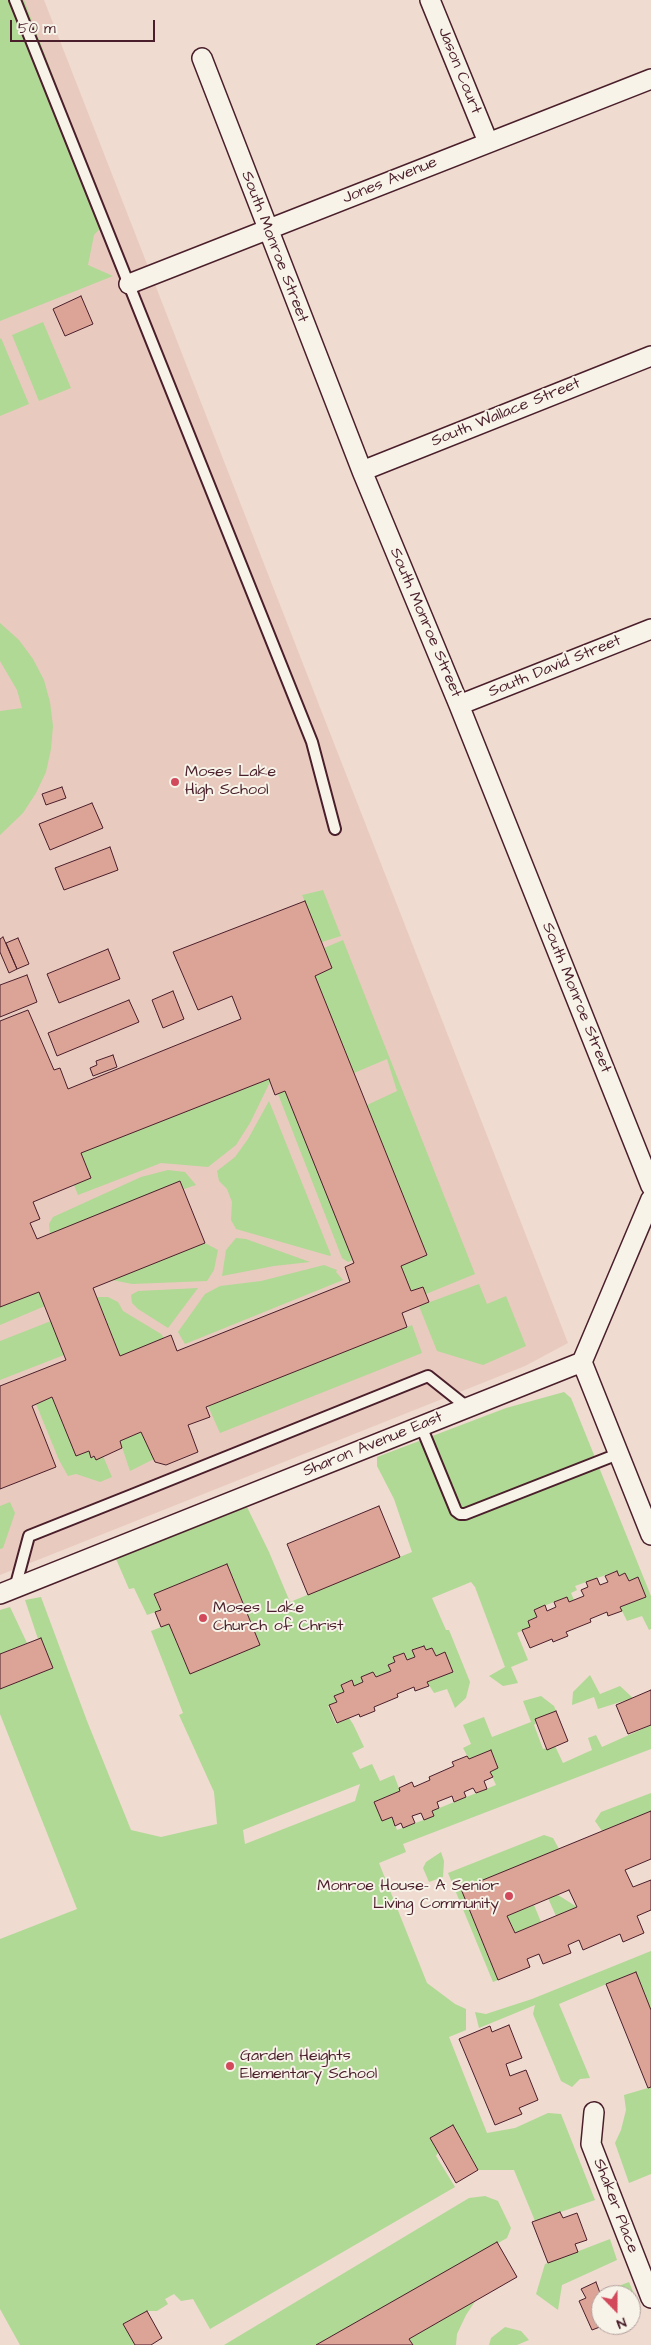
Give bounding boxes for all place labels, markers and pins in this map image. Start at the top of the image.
place label: Moses Lake High School [185,763,276,801]
marker: Moses Lake High School [169,776,181,788]
place label: Moses Lake Church of Christ [213,1599,344,1637]
marker: Moses Lake Church of Christ [197,1612,209,1624]
place label: Monroe House- A Senior Living Community [317,1877,499,1915]
marker: Monroe House- A Senior Living Community [503,1890,515,1902]
place label: Garden Heights Elementary School [240,2047,377,2085]
marker: Garden Heights Elementary School [224,2060,236,2072]

